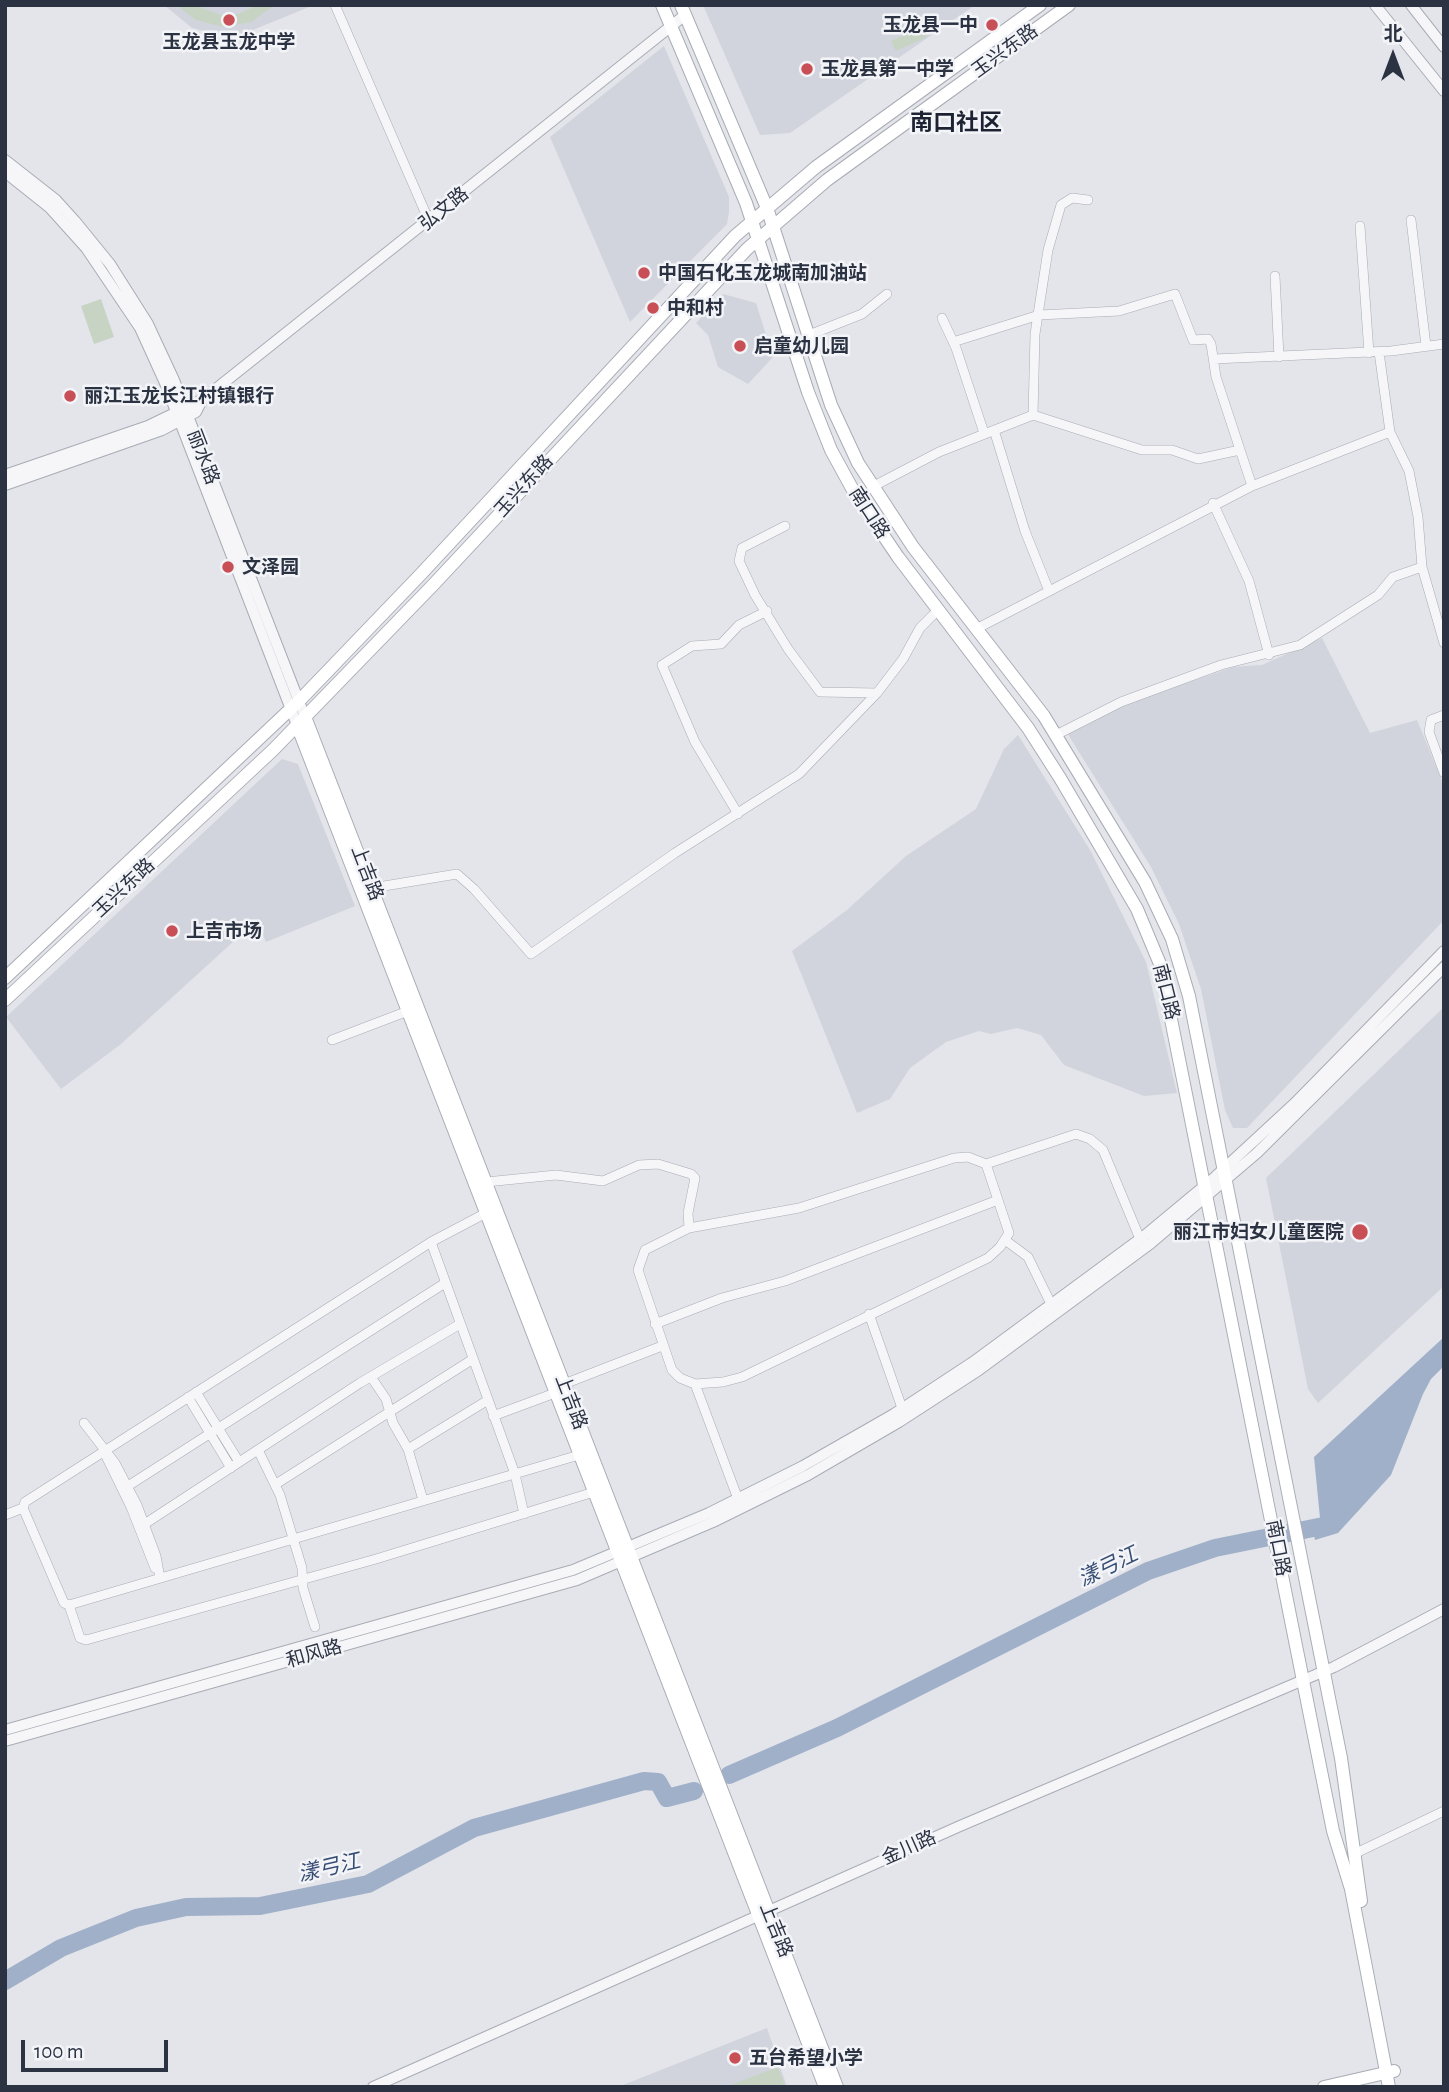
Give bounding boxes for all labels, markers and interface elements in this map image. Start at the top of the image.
marker: 玉龙县玉龙中学 [221,12,237,28]
place label: 玉龙县一中 [883,14,978,36]
marker: 玉龙县一中 [984,17,1000,33]
street label: 玉兴东路 [968,19,1042,83]
north arrow [1358,21,1428,91]
text: 北 [1383,25,1403,44]
place label: 玉龙县玉龙中学 [163,31,295,53]
place label: 玉龙县第一中学 [821,58,954,80]
marker: 玉龙县第一中学 [799,61,815,77]
district label: 南口社区 [910,109,1002,137]
street label: 弘文路 [415,182,473,236]
place label: 中国石化玉龙城南加油站 [658,262,867,284]
marker: 中国石化玉龙城南加油站 [636,265,652,281]
place label: 中和村 [667,297,724,319]
marker: 中和村 [645,300,661,316]
place label: 启童幼儿园 [754,335,849,357]
marker: 启童幼儿园 [732,338,748,354]
place label: 丽江玉龙长江村镇银行 [84,385,274,407]
marker: 丽江玉龙长江村镇银行 [62,388,78,404]
street label: 丽水路 [182,426,224,488]
street label: 玉兴东路 [490,450,558,522]
street label: 南口路 [844,483,894,543]
place label: 文泽园 [242,556,299,578]
marker: 文泽园 [220,559,236,575]
street label: 上吉路 [346,842,388,904]
street label: 玉兴东路 [88,854,160,922]
place label: 上吉市场 [186,920,262,942]
marker: 上吉市场 [164,923,180,939]
street label: 南口路 [1148,962,1184,1022]
place label: 丽江市妇女儿童医院 [1173,1221,1344,1243]
marker: 丽江市妇女儿童医院 [1350,1222,1370,1242]
street label: 上吉路 [550,1371,592,1433]
street label: 南口路 [1261,1518,1295,1578]
water label: 漾弓江 [1074,1542,1142,1592]
street label: 和风路 [283,1635,345,1673]
street label: 金川路 [878,1826,940,1870]
water label: 漾弓江 [295,1849,363,1887]
street label: 上吉路 [755,1899,797,1961]
scale bar [24,2025,172,2070]
text: 100 m [34,2041,84,2062]
place label: 五台希望小学 [749,2047,863,2069]
marker: 五台希望小学 [727,2050,743,2066]

